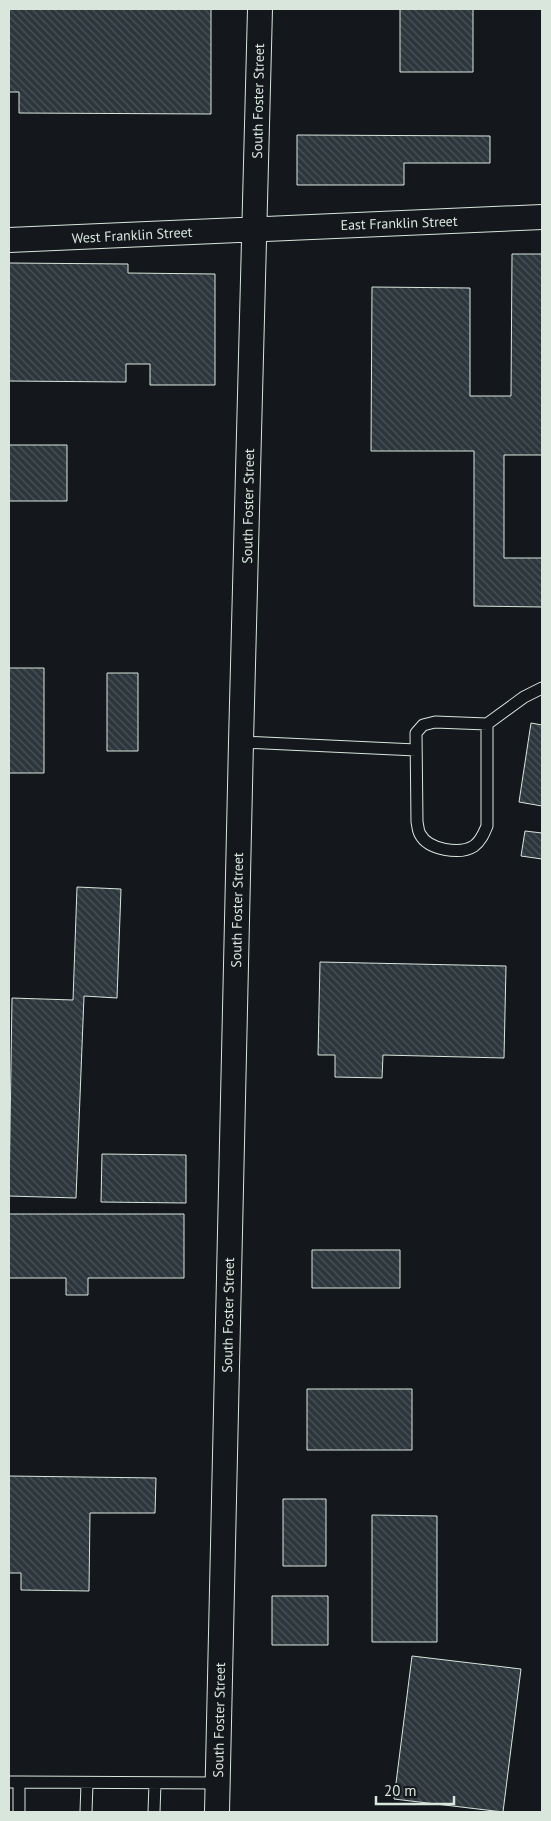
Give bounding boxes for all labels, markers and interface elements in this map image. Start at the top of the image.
street label: South Foster Street [248,43,268,159]
street label: East Franklin Street [340,212,458,234]
street label: West Franklin Street [71,223,193,247]
street label: South Foster Street [238,448,258,564]
street label: South Foster Street [227,852,247,968]
street label: South Foster Street [218,1257,238,1373]
street label: South Foster Street [209,1662,229,1778]
scale bar [376,1774,454,1806]
text: 20 m [384,1781,417,1800]

